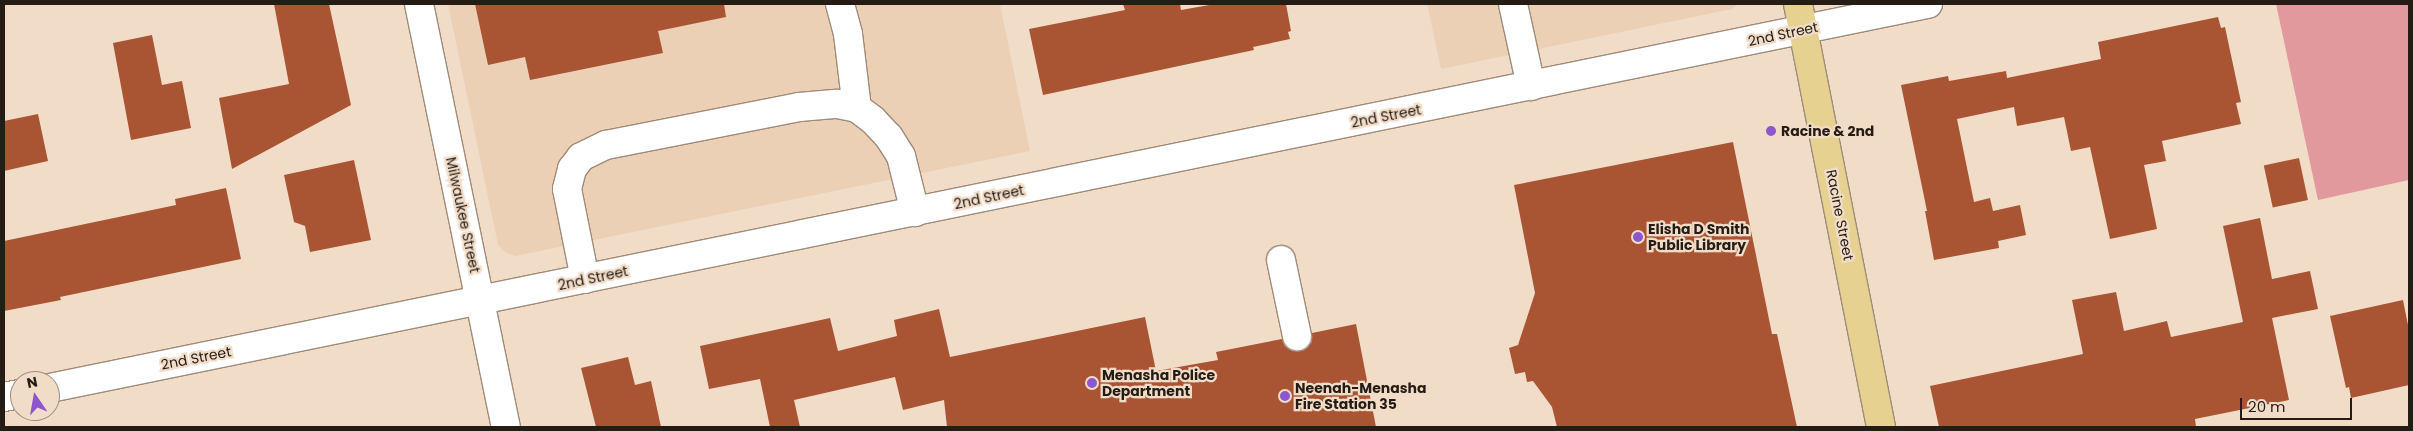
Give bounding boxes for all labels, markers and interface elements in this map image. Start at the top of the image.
street label: 2nd Street [1746,18,1820,50]
street label: 2nd Street [1349,101,1423,131]
place label: Racine & 2nd [1781,123,1874,139]
marker: Racine & 2nd [1765,125,1777,137]
street label: Milwaukee Street [443,155,483,275]
street label: Racine Street [1823,168,1857,262]
street label: 2nd Street [952,181,1026,213]
place label: Elisha D Smith Public Library [1648,221,1749,253]
marker: Elisha D Smith Public Library [1632,231,1644,243]
street label: 2nd Street [556,262,630,294]
street label: 2nd Street [159,343,233,373]
place label: Menasha Police Department [1102,367,1215,400]
north arrow [10,371,60,421]
text: N [25,371,39,393]
marker: Menasha Police Department [1086,377,1098,389]
place label: Neenah-Menasha Fire Station 35 [1295,380,1426,412]
scale bar [2243,388,2356,420]
marker: Neenah-Menasha Fire Station 35 [1279,390,1291,402]
text: 20 m [2248,396,2286,417]

